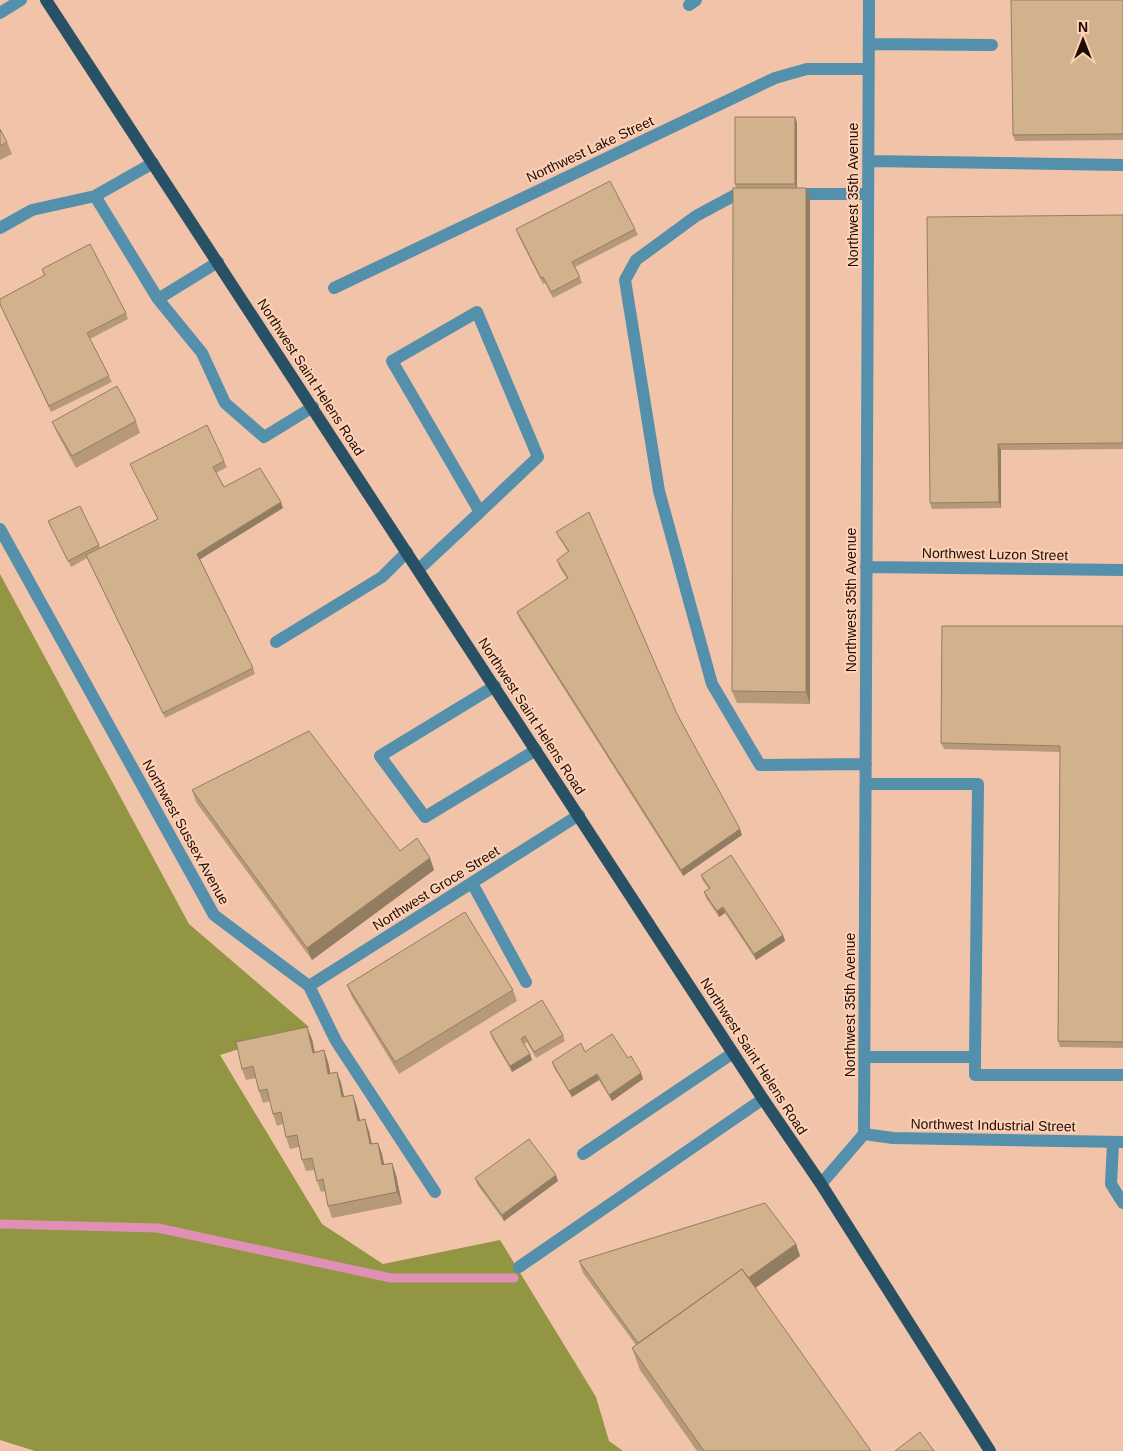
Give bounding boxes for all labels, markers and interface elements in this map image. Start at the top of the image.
north arrow [1058,15,1108,65]
text: N [1078,19,1088,35]
street label: Northwest Lake Street [524,112,656,186]
street label: Northwest 35th Avenue [845,123,861,267]
street label: Northwest Saint Helens Road [254,296,368,458]
street label: Northwest 35th Avenue [843,528,859,672]
street label: Northwest Luzon Street [922,545,1068,563]
street label: Northwest Saint Helens Road [475,635,589,797]
street label: Northwest Sussex Avenue [139,757,233,907]
street label: Northwest Groce Street [370,842,502,934]
street label: Northwest 35th Avenue [842,933,858,1077]
street label: Northwest Saint Helens Road [697,975,811,1137]
street label: Northwest Industrial Street [910,1116,1076,1134]

